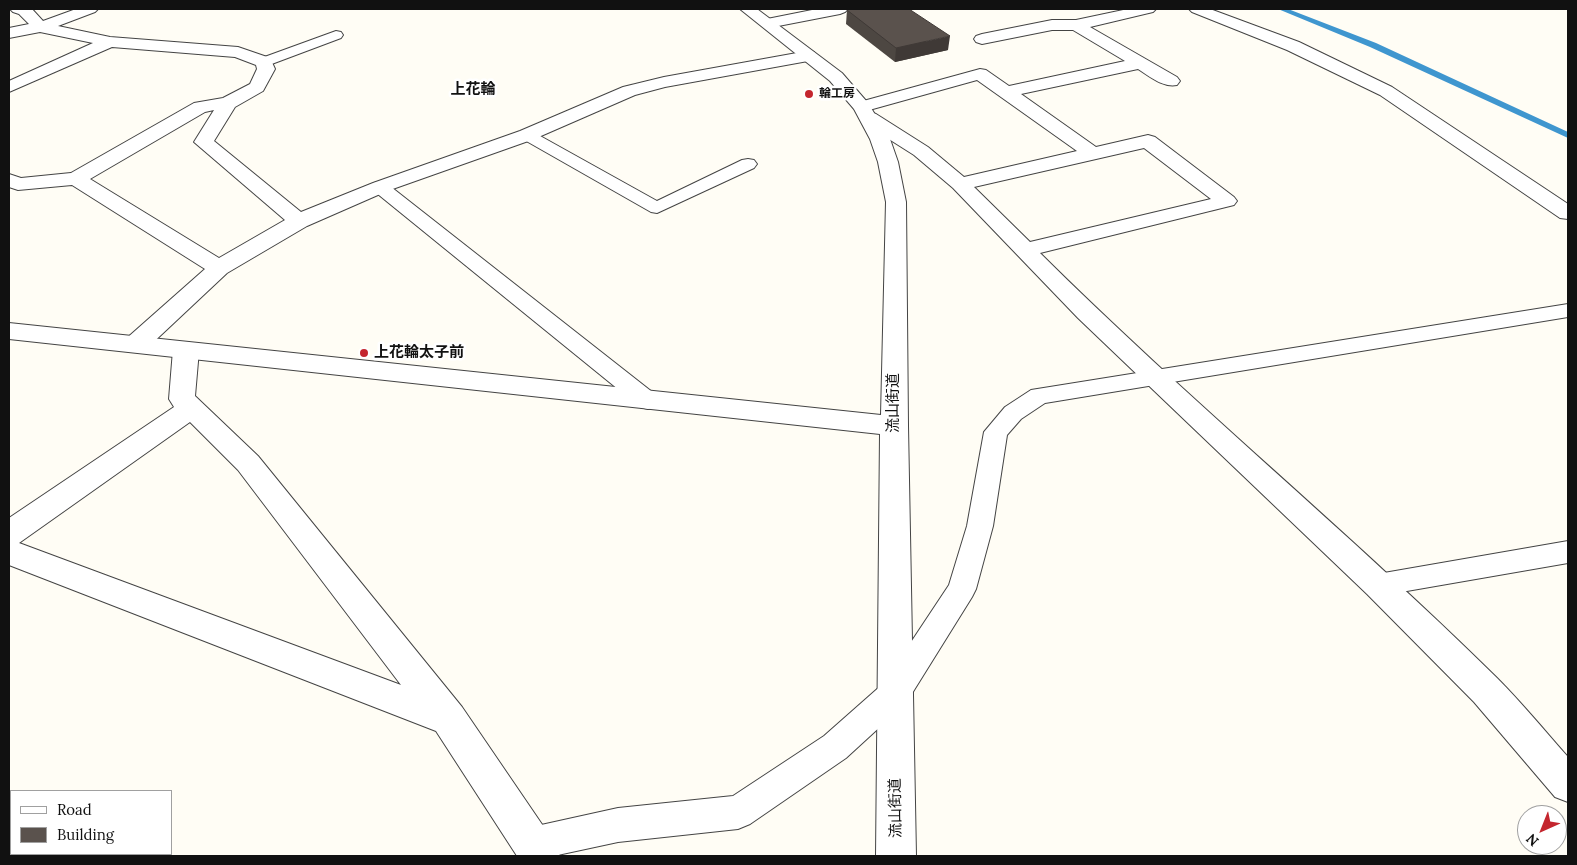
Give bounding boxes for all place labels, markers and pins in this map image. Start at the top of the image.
place label: 輪工房 [819,87,855,101]
marker: 輪工房 [803,88,815,100]
place label: 上花輪太子前 [374,344,464,362]
marker: 上花輪太子前 [358,347,370,359]

